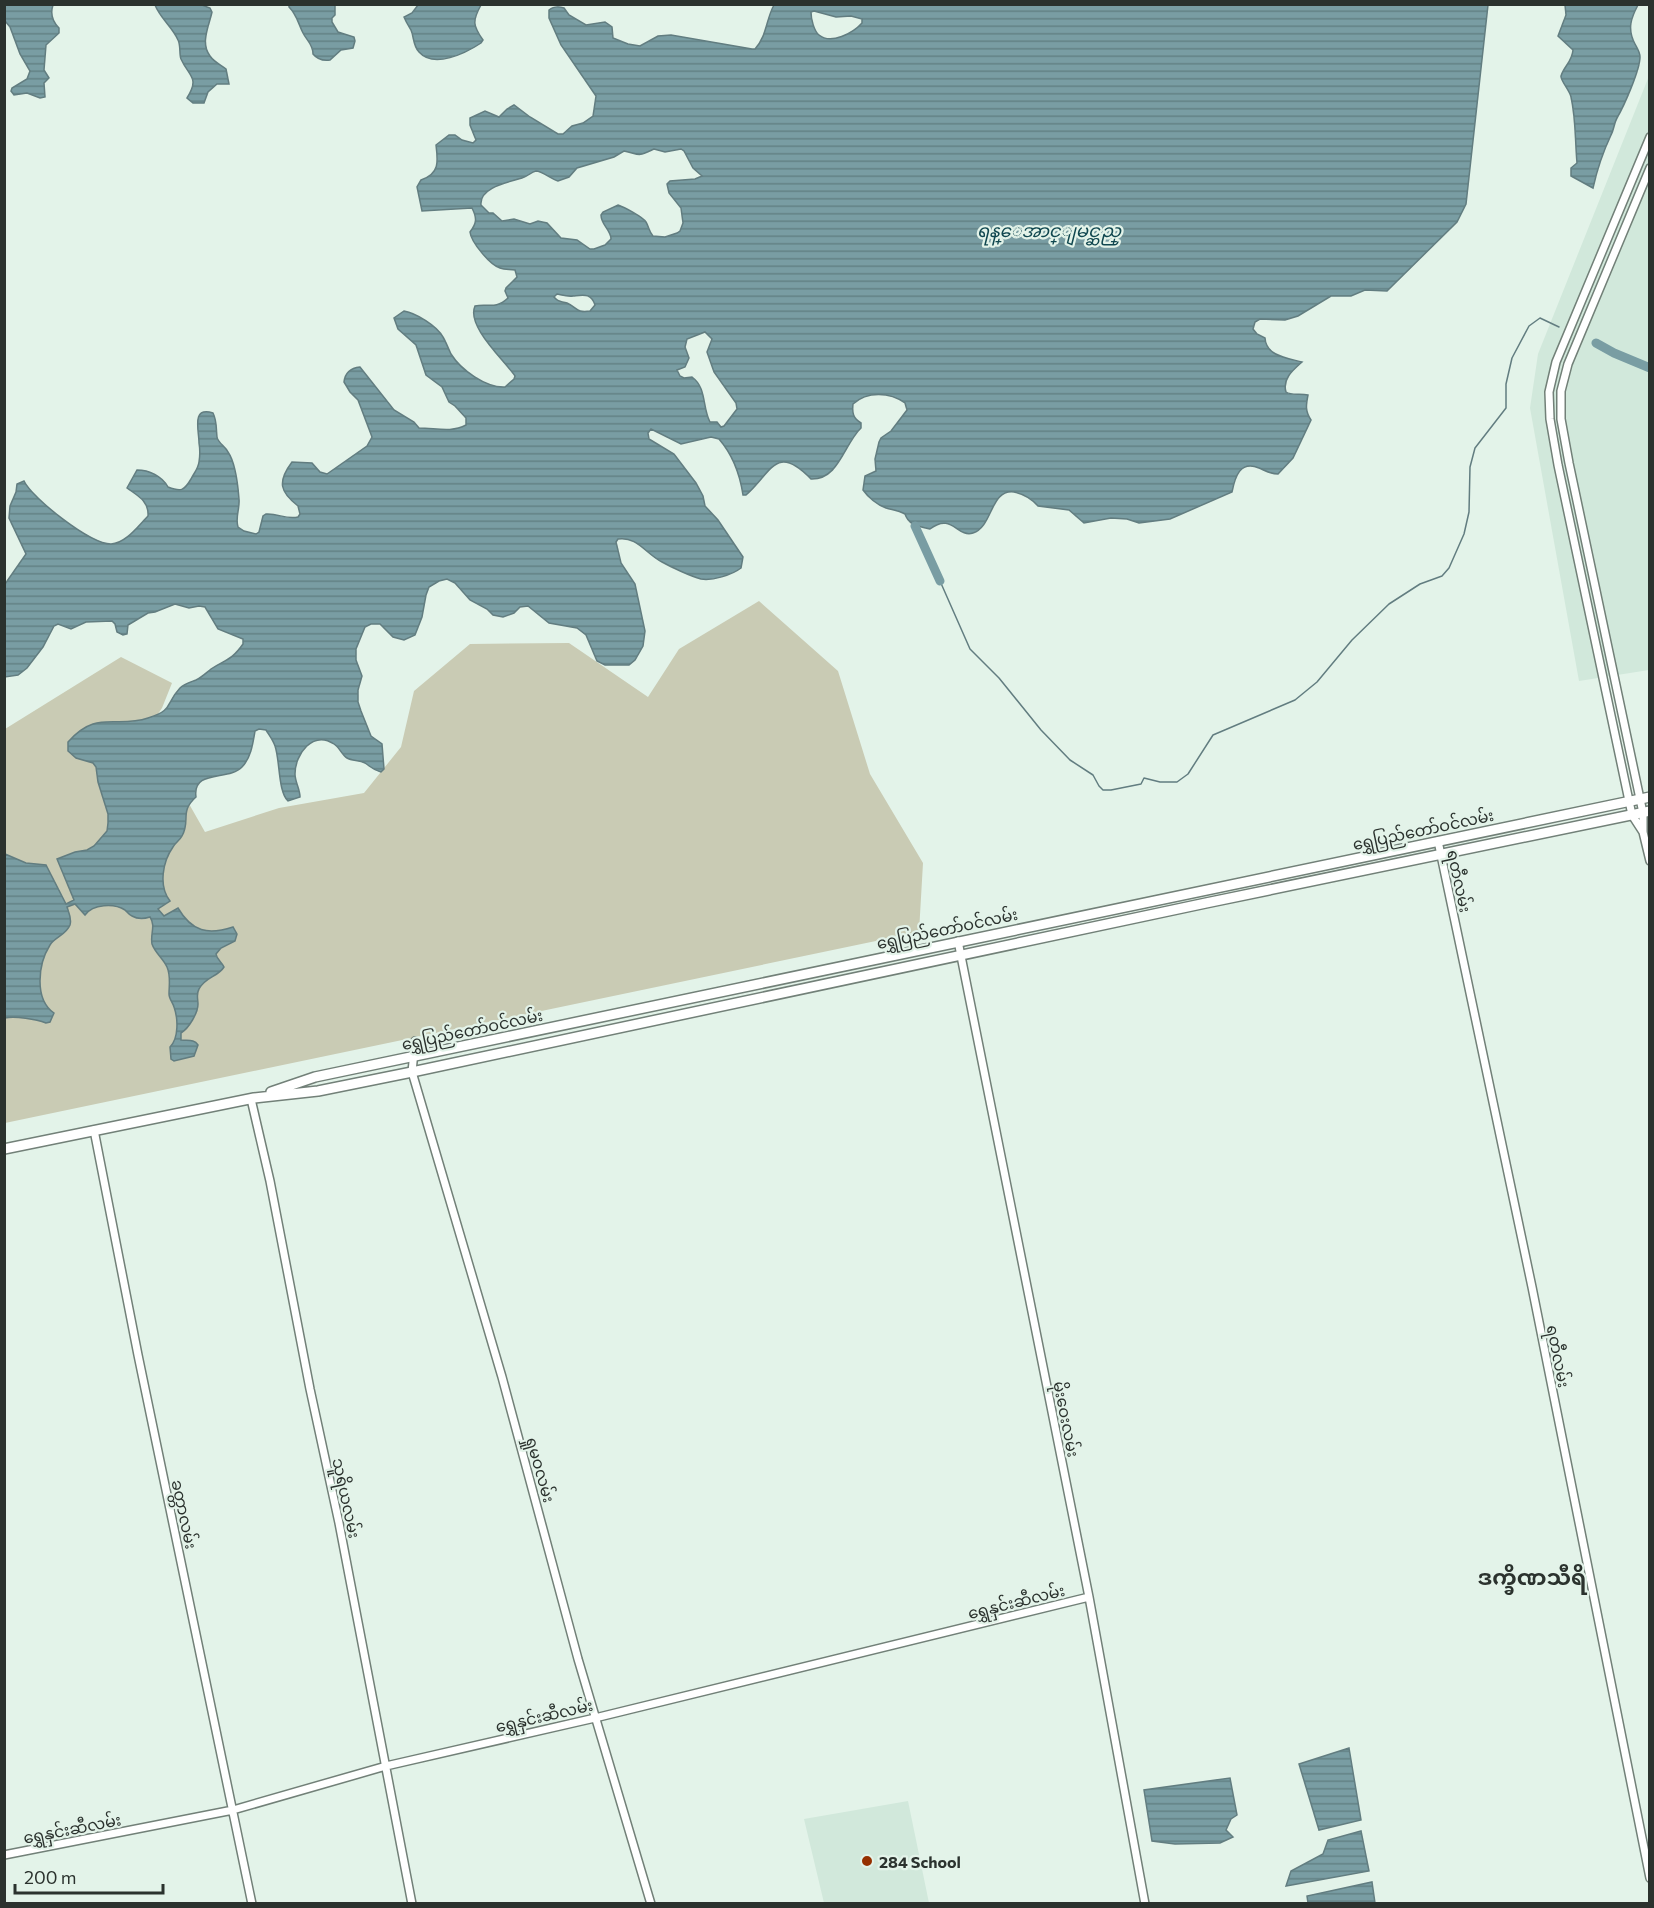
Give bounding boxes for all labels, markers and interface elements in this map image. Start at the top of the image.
water label: ရန္ေအာင္ျမင္ဆည္ [977,219,1122,246]
street label: ရွှေပြည်တော်ဝင်လမ်း [1350,804,1496,858]
street label: ရတီလမ်း [1439,848,1477,915]
street label: ရွှေပြည်တော်ဝင်လမ်း [874,903,1020,957]
street label: ရွှေပြည်တော်ဝင်လမ်း [399,1004,545,1058]
street label: ရတီလမ်း [1539,1323,1575,1390]
street label: မိုးဝေးလမ်း [1044,1379,1085,1460]
street label: ရှုမဝလမ်း [518,1433,560,1506]
street label: သူရိယလမ်း [323,1456,366,1541]
street label: ခတ္တာလမ်း [163,1477,203,1551]
district label: ဒက္ခိဏသီရိ [1478,1563,1588,1595]
street label: ရွှေနှင်းဆီလမ်း [965,1579,1068,1628]
street label: ရွှေနှင်းဆီလမ်း [493,1694,596,1741]
street label: ရွှေနှင်းဆီလမ်း [21,1808,124,1853]
place label: 284 School [879,1852,961,1871]
marker: 284 School [860,1854,874,1868]
scale bar [15,1857,164,1895]
text: 200 m [24,1866,77,1888]

